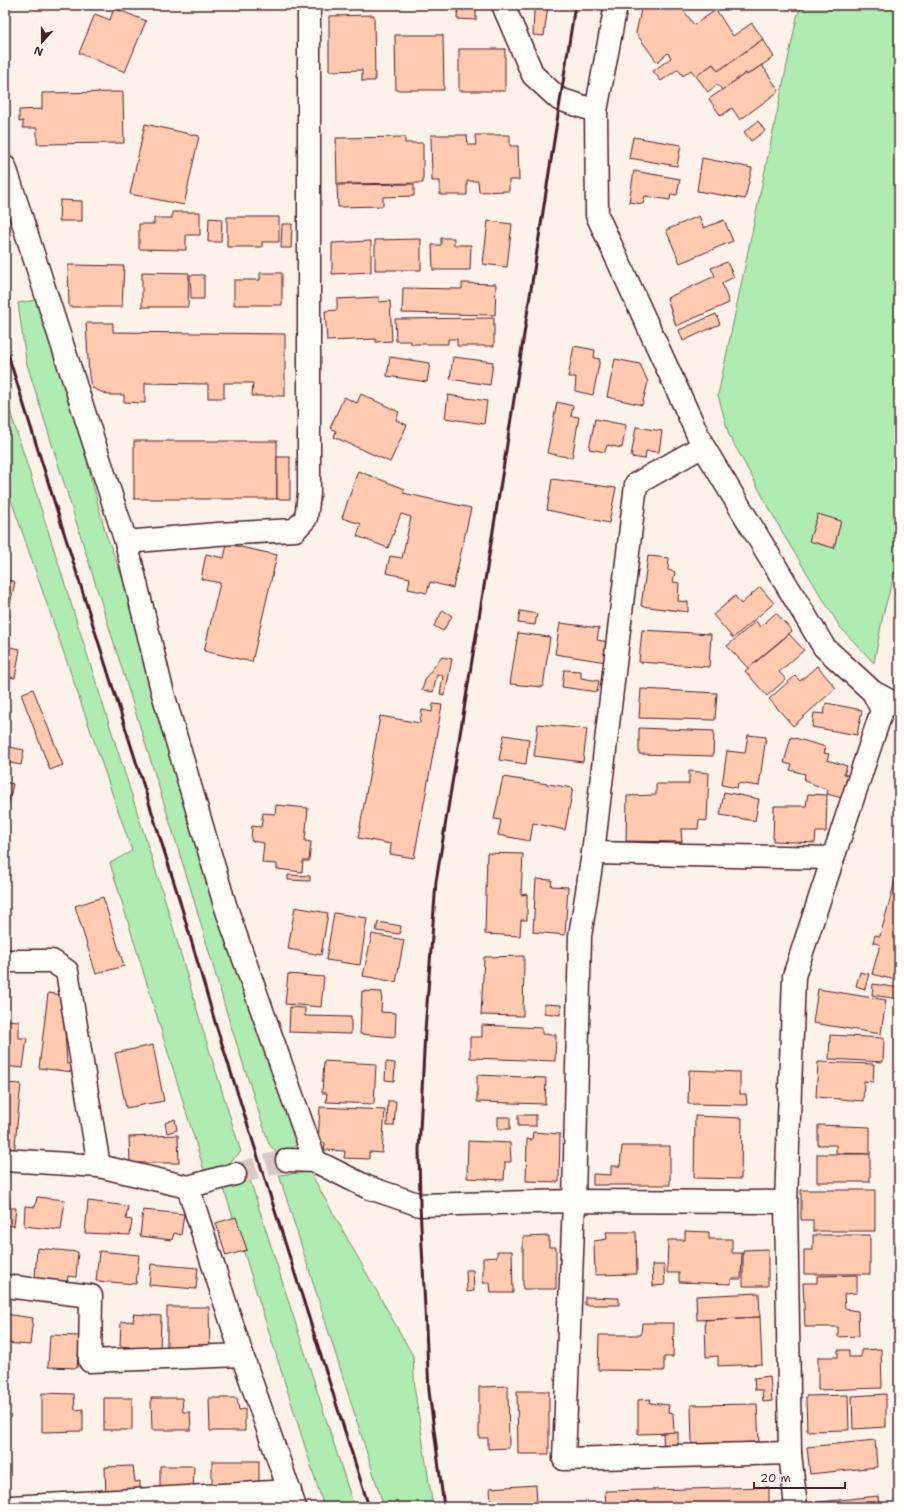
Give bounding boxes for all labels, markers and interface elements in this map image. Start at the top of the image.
north arrow [22,22,62,62]
text: N [32,42,45,59]
scale bar [754,1464,845,1490]
text: 20 m [760,1470,791,1486]

